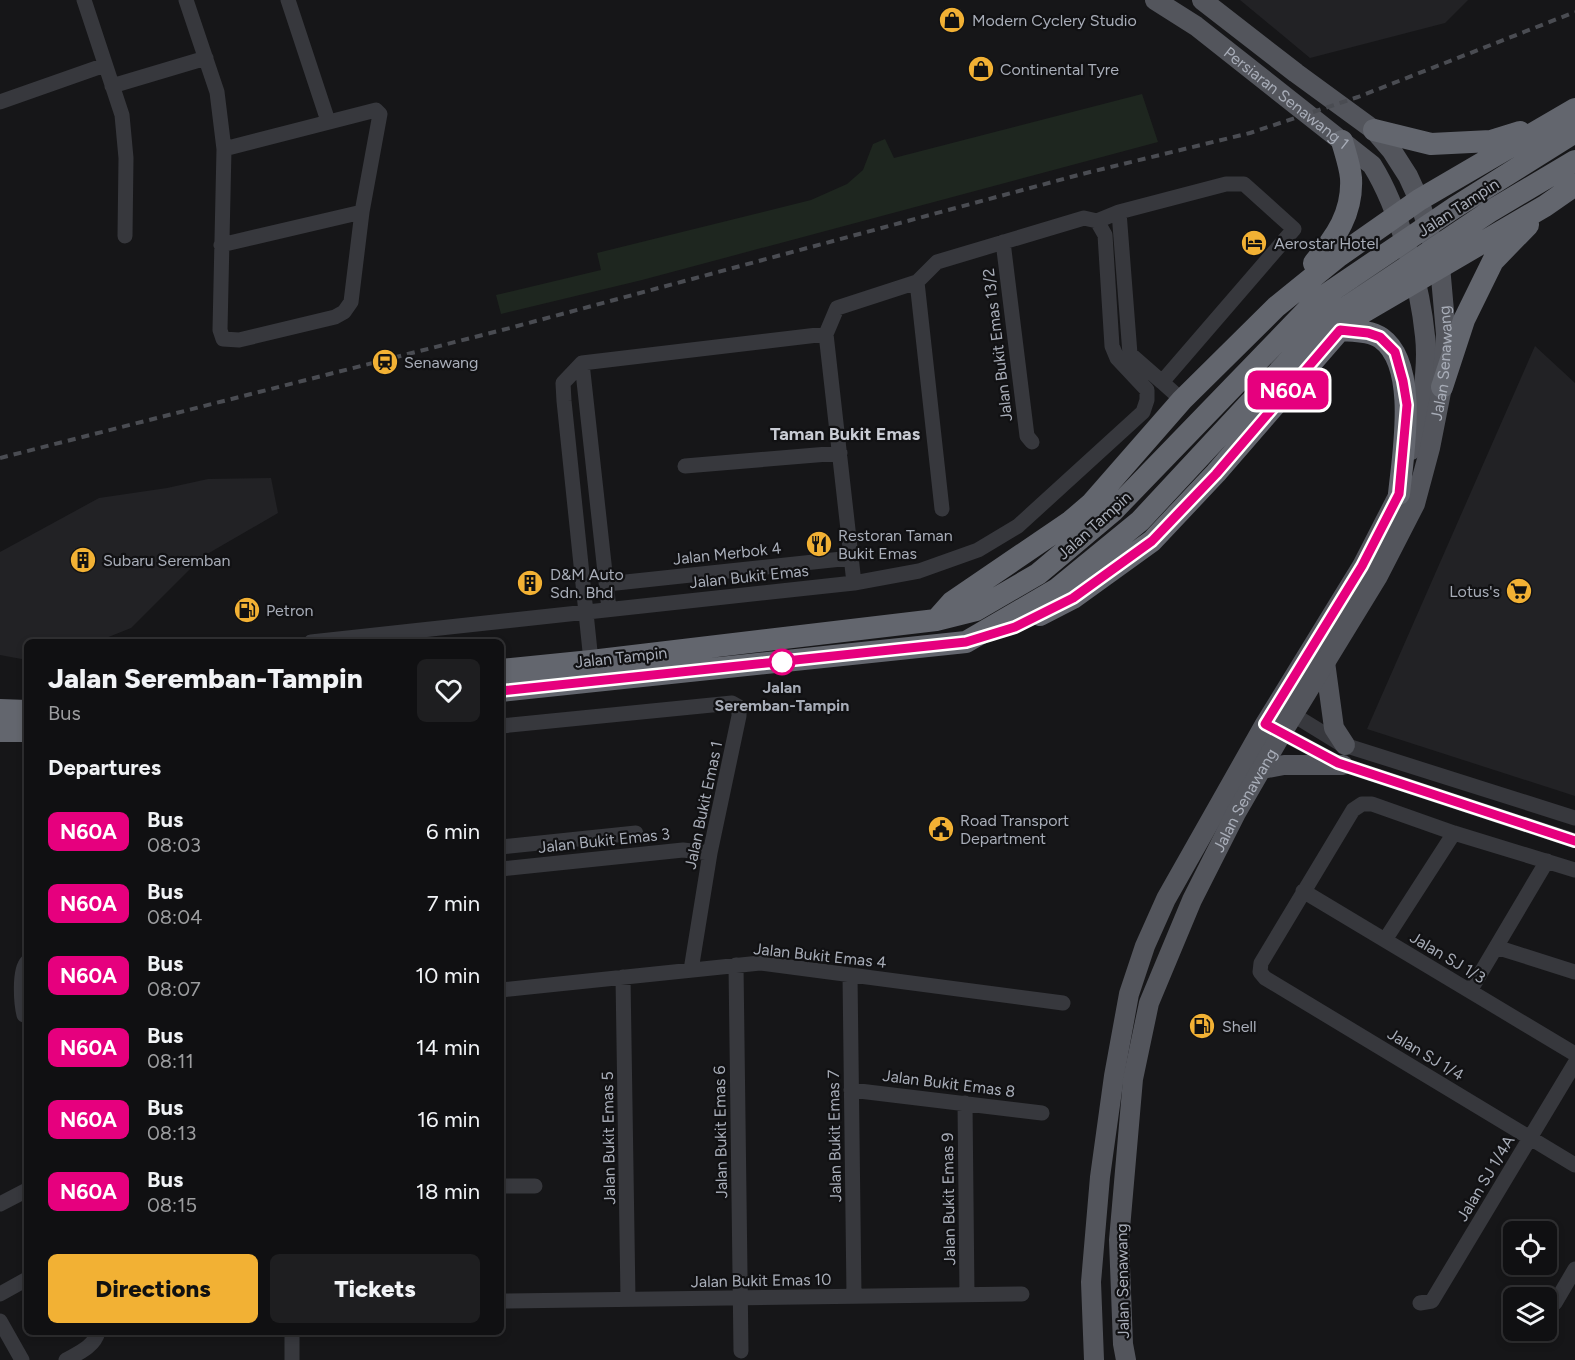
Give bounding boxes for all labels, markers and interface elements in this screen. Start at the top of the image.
shop icon: Modern Cyclery Studio [937,5,967,35]
place label: Modern Cyclery Studio [972,11,1137,30]
street label: Persiaran Senawang 1 [1220,43,1353,153]
shop icon: Continental Tyre [966,54,996,84]
place label: Continental Tyre [1000,60,1119,79]
street label: Jalan Tampin [1414,174,1502,241]
hotel icon: Aerostar Hotel [1239,228,1269,258]
place label: Aerostar Hotel [1274,234,1379,253]
street label: Jalan Bukit Emas 13/2 [979,267,1016,423]
street label: Jalan Senawang [1427,305,1456,422]
station icon: Senawang [370,347,400,377]
place label: Senawang [404,353,478,372]
line badge: N60A [1246,370,1330,410]
text: N60A [1259,378,1317,403]
district label: Taman Bukit Emas [770,423,921,445]
street label: Jalan Tampin [1054,487,1135,563]
place label: Restoran Taman Bukit Emas [838,526,953,563]
restaurant icon: Restoran Taman Bukit Emas [804,529,834,559]
street label: Jalan Merbok 4 [672,538,782,569]
building icon: Subaru Seremban [68,545,98,575]
place label: Subaru Seremban [103,551,230,570]
street label: Jalan Bukit Emas [688,561,810,592]
place label: D&M Auto Sdn. Bhd [550,565,624,602]
building icon: D&M Auto Sdn. Bhd [515,568,545,598]
supermarket icon: Lotus's [1504,576,1534,606]
place label: Lotus's [1449,582,1500,601]
fuel station icon: Petron [232,595,262,625]
place label: Petron [266,601,314,620]
street label: Jalan Tampin [574,643,668,672]
marker: Jalan Seremban-Tampin [769,649,795,675]
button: heart [417,659,480,722]
text: Jalan Seremban-Tampin [48,661,363,695]
place label: Jalan Seremban-Tampin [715,678,849,715]
text: Bus [48,701,81,725]
street label: Jalan Bukit Emas 1 [681,739,726,871]
street label: Jalan Senawang [1209,745,1281,855]
text: Departures [48,754,161,781]
text: Bus [147,806,183,833]
place label: Road Transport Department [960,811,1069,848]
public building icon: Road Transport Department [926,814,956,844]
text: 6 min [426,818,480,845]
text: N60A [60,819,117,844]
street label: Jalan Bukit Emas 3 [537,824,671,857]
text: 08:03 [147,833,201,857]
text: Bus [147,878,183,905]
text: 7 min [427,890,480,917]
text: N60A [60,891,117,916]
text: 08:04 [147,905,202,929]
street label: Jalan SJ 1/3 [1407,928,1489,987]
street label: Jalan Bukit Emas 4 [752,939,887,972]
text: Bus [147,950,183,977]
text: 10 min [415,962,480,989]
text: N60A [60,963,117,988]
text: 08:07 [147,977,201,1001]
fuel station icon: Shell [1187,1011,1217,1041]
place label: Shell [1222,1017,1257,1036]
text: Bus [147,1022,183,1049]
street label: Jalan SJ 1/4 [1384,1024,1467,1085]
text: 14 min [416,1034,480,1061]
text: N60A [60,1035,117,1060]
text: 08:11 [147,1049,194,1073]
street label: Jalan Bukit Emas 6 [710,1065,731,1199]
street label: Jalan Bukit Emas 8 [881,1066,1016,1101]
street label: Jalan Bukit Emas 7 [824,1069,845,1202]
street label: Jalan Bukit Emas 5 [598,1071,619,1205]
text: Bus [147,1094,183,1121]
text: 16 min [417,1106,480,1133]
text: N60A [60,1107,117,1132]
text: 08:13 [147,1121,196,1145]
street label: Jalan Bukit Emas 9 [938,1132,959,1266]
street label: Jalan SJ 1/4A [1452,1132,1519,1225]
text: Bus [147,1166,183,1193]
text: 18 min [416,1178,480,1205]
text: N60A [60,1179,117,1204]
text: 08:15 [147,1193,197,1217]
map controls [1503,1221,1557,1341]
button: locate [1503,1221,1557,1275]
street label: Jalan Senawang [1112,1223,1133,1339]
button: Directions [48,1254,258,1323]
button: Tickets [270,1254,480,1323]
street label: Jalan Bukit Emas 10 [691,1270,831,1291]
button: layers [1503,1287,1557,1341]

